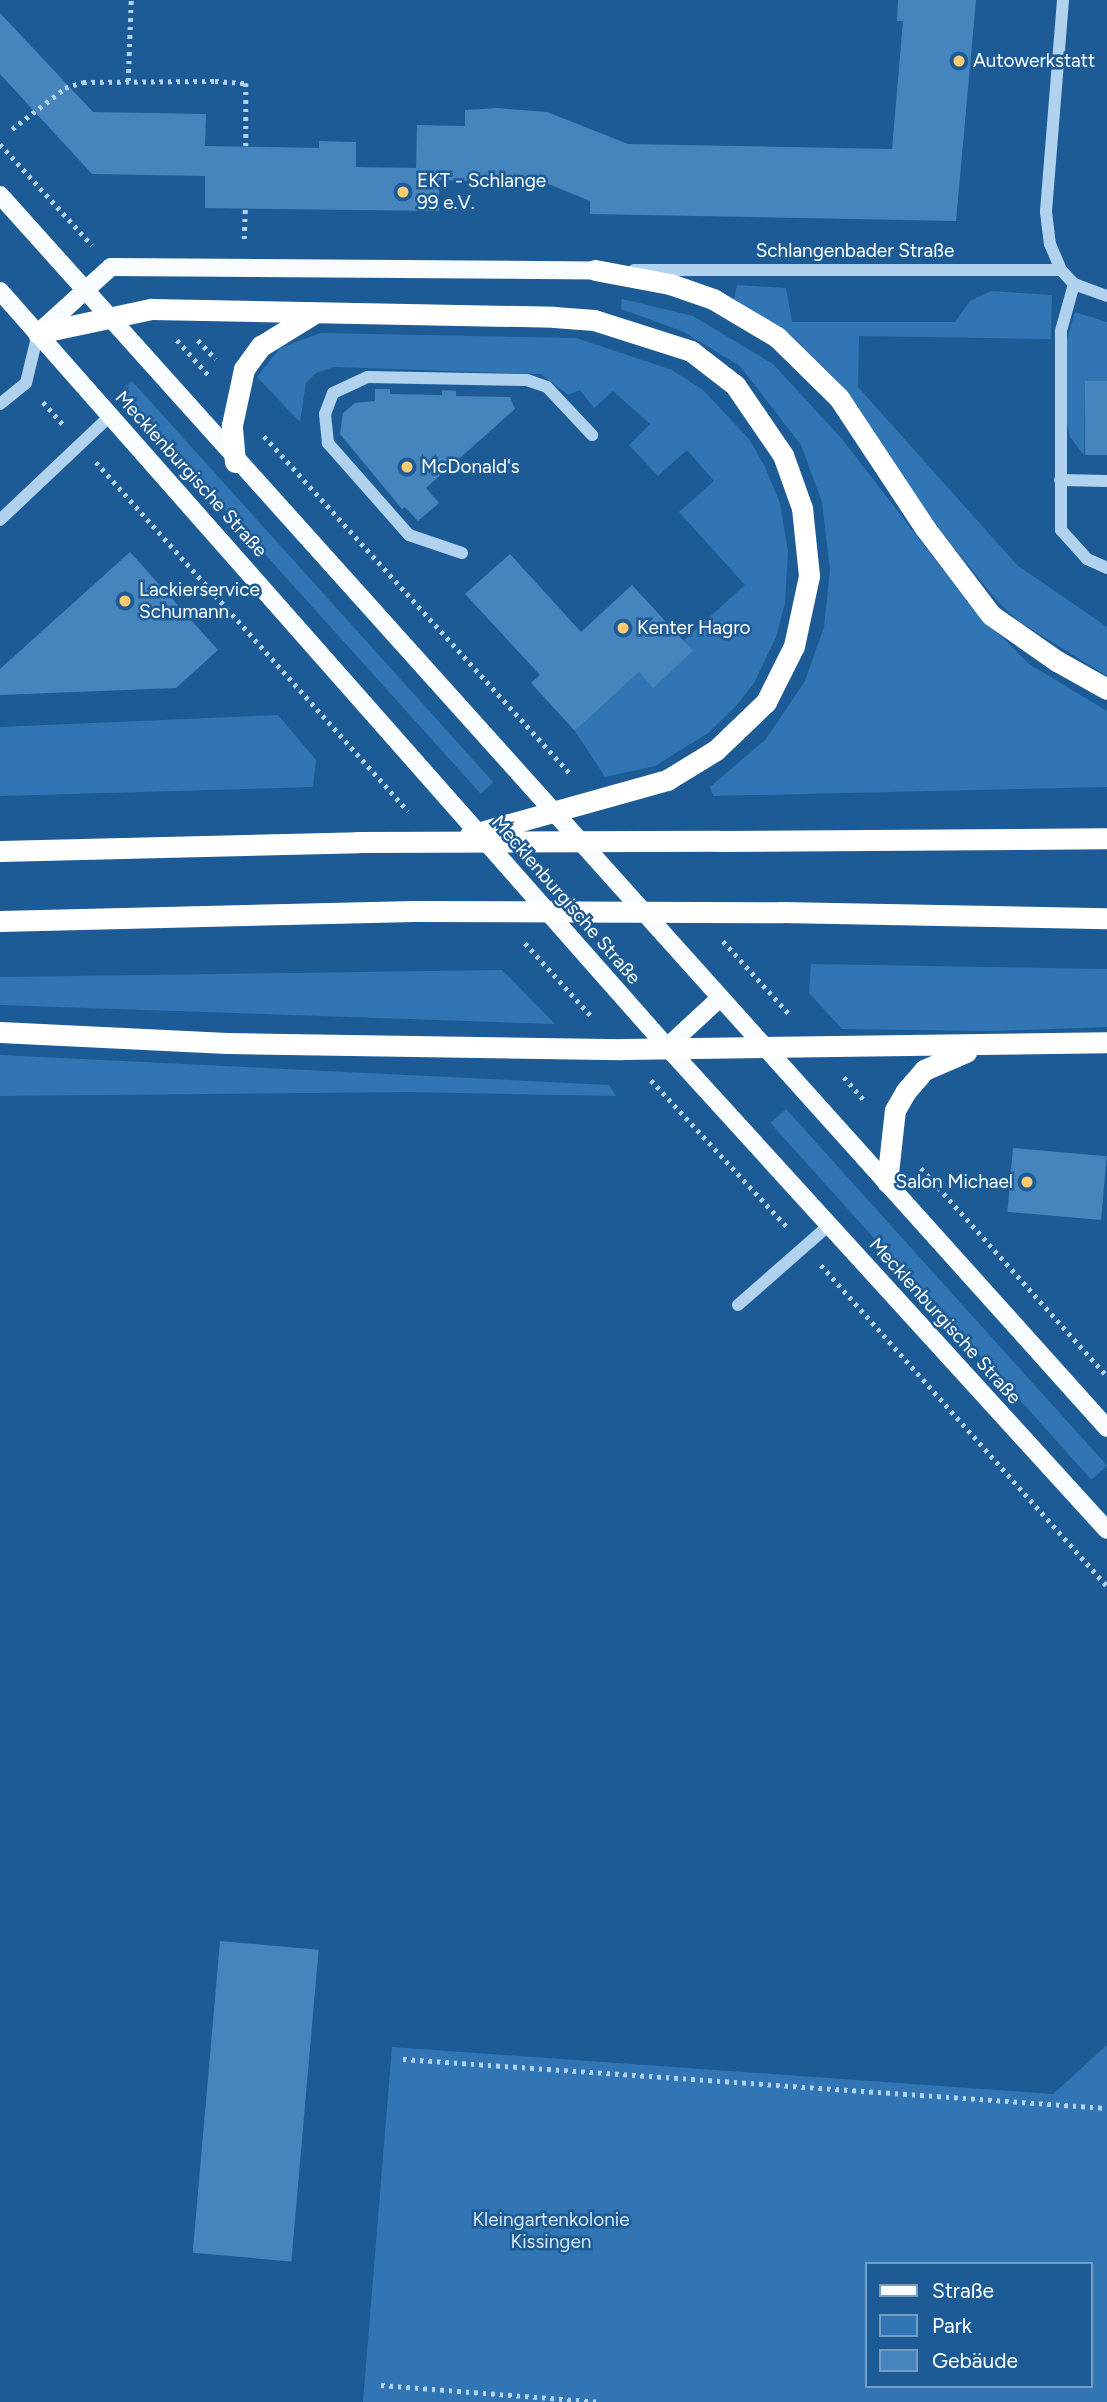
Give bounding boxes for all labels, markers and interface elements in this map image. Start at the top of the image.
place label: Autowerkstatt [973,50,1095,72]
marker: Autowerkstatt [951,53,967,69]
place label: EKT - Schlange 99 e.V. [417,170,546,214]
marker: EKT - Schlange 99 e.V. [395,184,411,200]
street label: Schlangenbader Straße [756,240,954,262]
street label: Mecklenburgische Straße [110,386,272,562]
place label: McDonald's [421,456,520,478]
marker: McDonald's [399,459,415,475]
place label: Lackierservice Schumann [139,579,260,623]
marker: Lackierservice Schumann [117,593,133,609]
place label: Kenter Hagro [637,617,751,639]
marker: Kenter Hagro [615,620,631,636]
street label: Mecklenburgische Straße [487,811,645,989]
place label: Salon Michael [896,1171,1013,1193]
marker: Salon Michael [1019,1174,1035,1190]
street label: Mecklenburgische Straße [864,1233,1026,1409]
park label: Kleingartenkolonie Kissingen [472,2209,630,2253]
legend [866,2262,1093,2388]
text: Straße [932,2278,994,2303]
text: Park [932,2313,972,2338]
text: Gebäude [932,2348,1018,2373]

